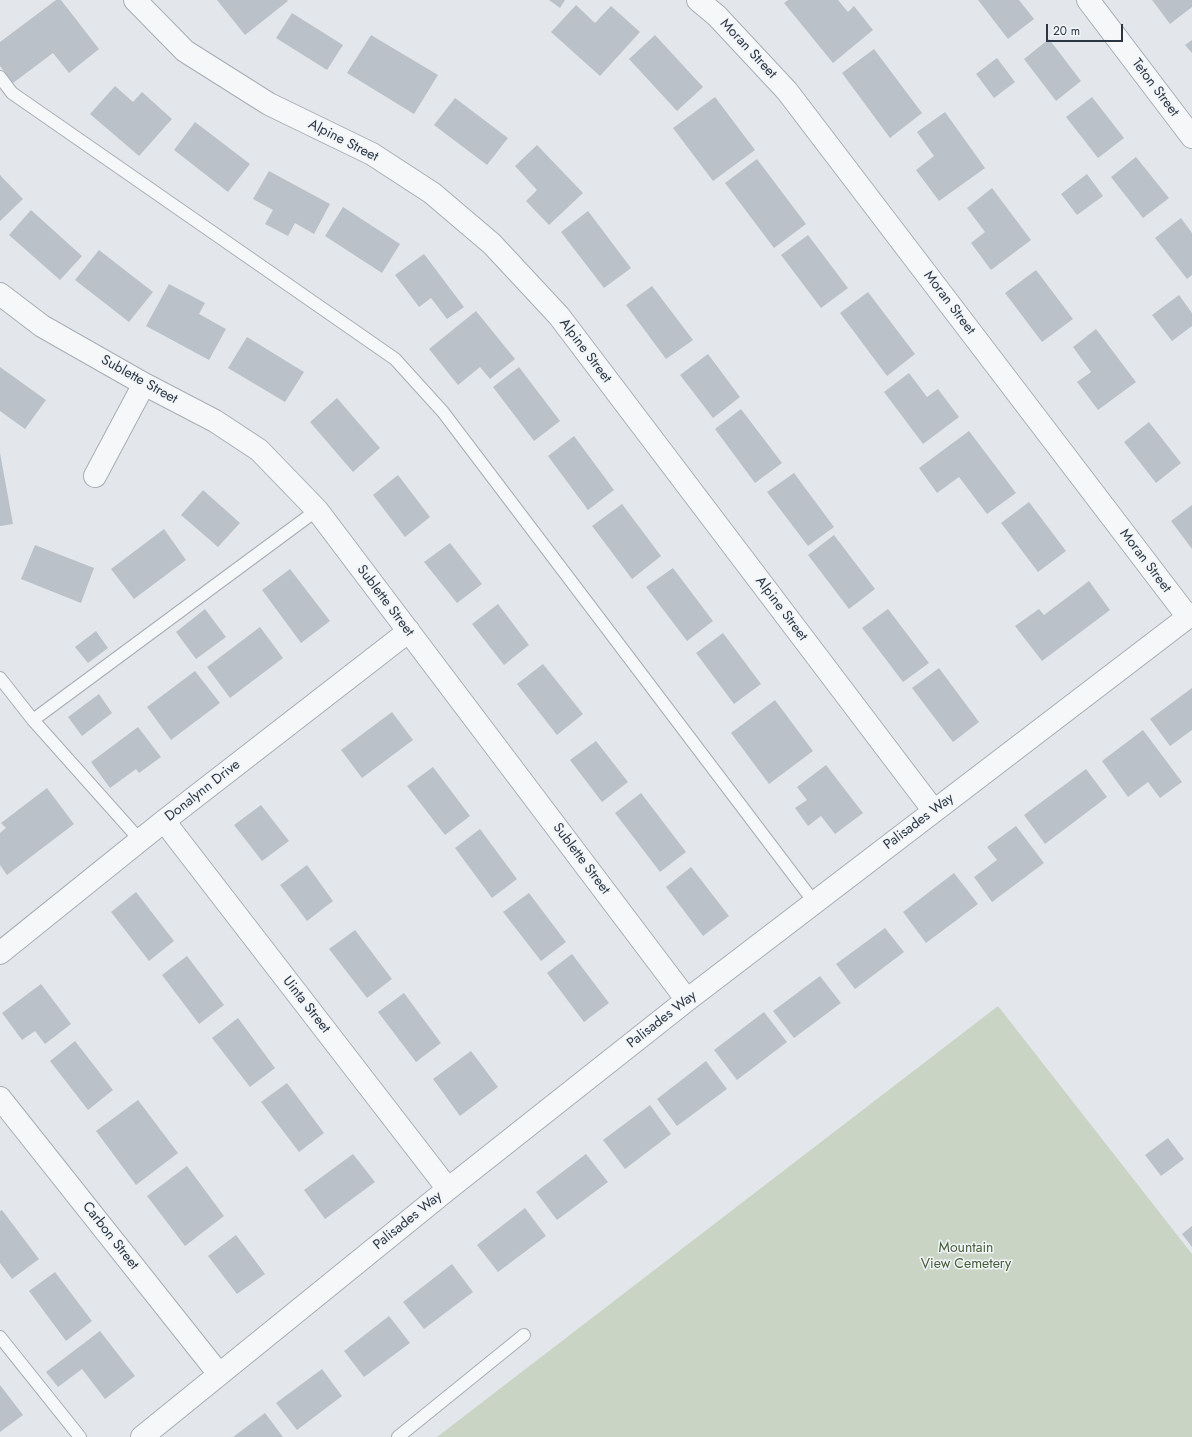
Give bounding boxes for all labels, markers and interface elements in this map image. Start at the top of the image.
street label: Moran Street [716,16,780,82]
scale bar [1048,16,1125,42]
text: 20 m [1053,22,1080,40]
street label: Teton Street [1128,56,1182,120]
street label: Alpine Street [305,116,381,166]
street label: Moran Street [920,268,978,338]
street label: Alpine Street [555,315,615,387]
street label: Sublette Street [98,352,180,408]
street label: Moran Street [1116,526,1174,596]
street label: Sublette Street [353,562,417,640]
street label: Alpine Street [751,573,811,645]
street label: Donalynn Drive [162,756,244,826]
street label: Palisades Way [881,790,957,854]
street label: Sublette Street [549,820,613,898]
street label: Uinta Street [279,973,333,1037]
street label: Palisades Way [624,988,700,1052]
street label: Palisades Way [370,1188,446,1254]
street label: Carbon Street [78,1199,142,1273]
park label: Mountain View Cemetery [921,1241,1011,1274]

